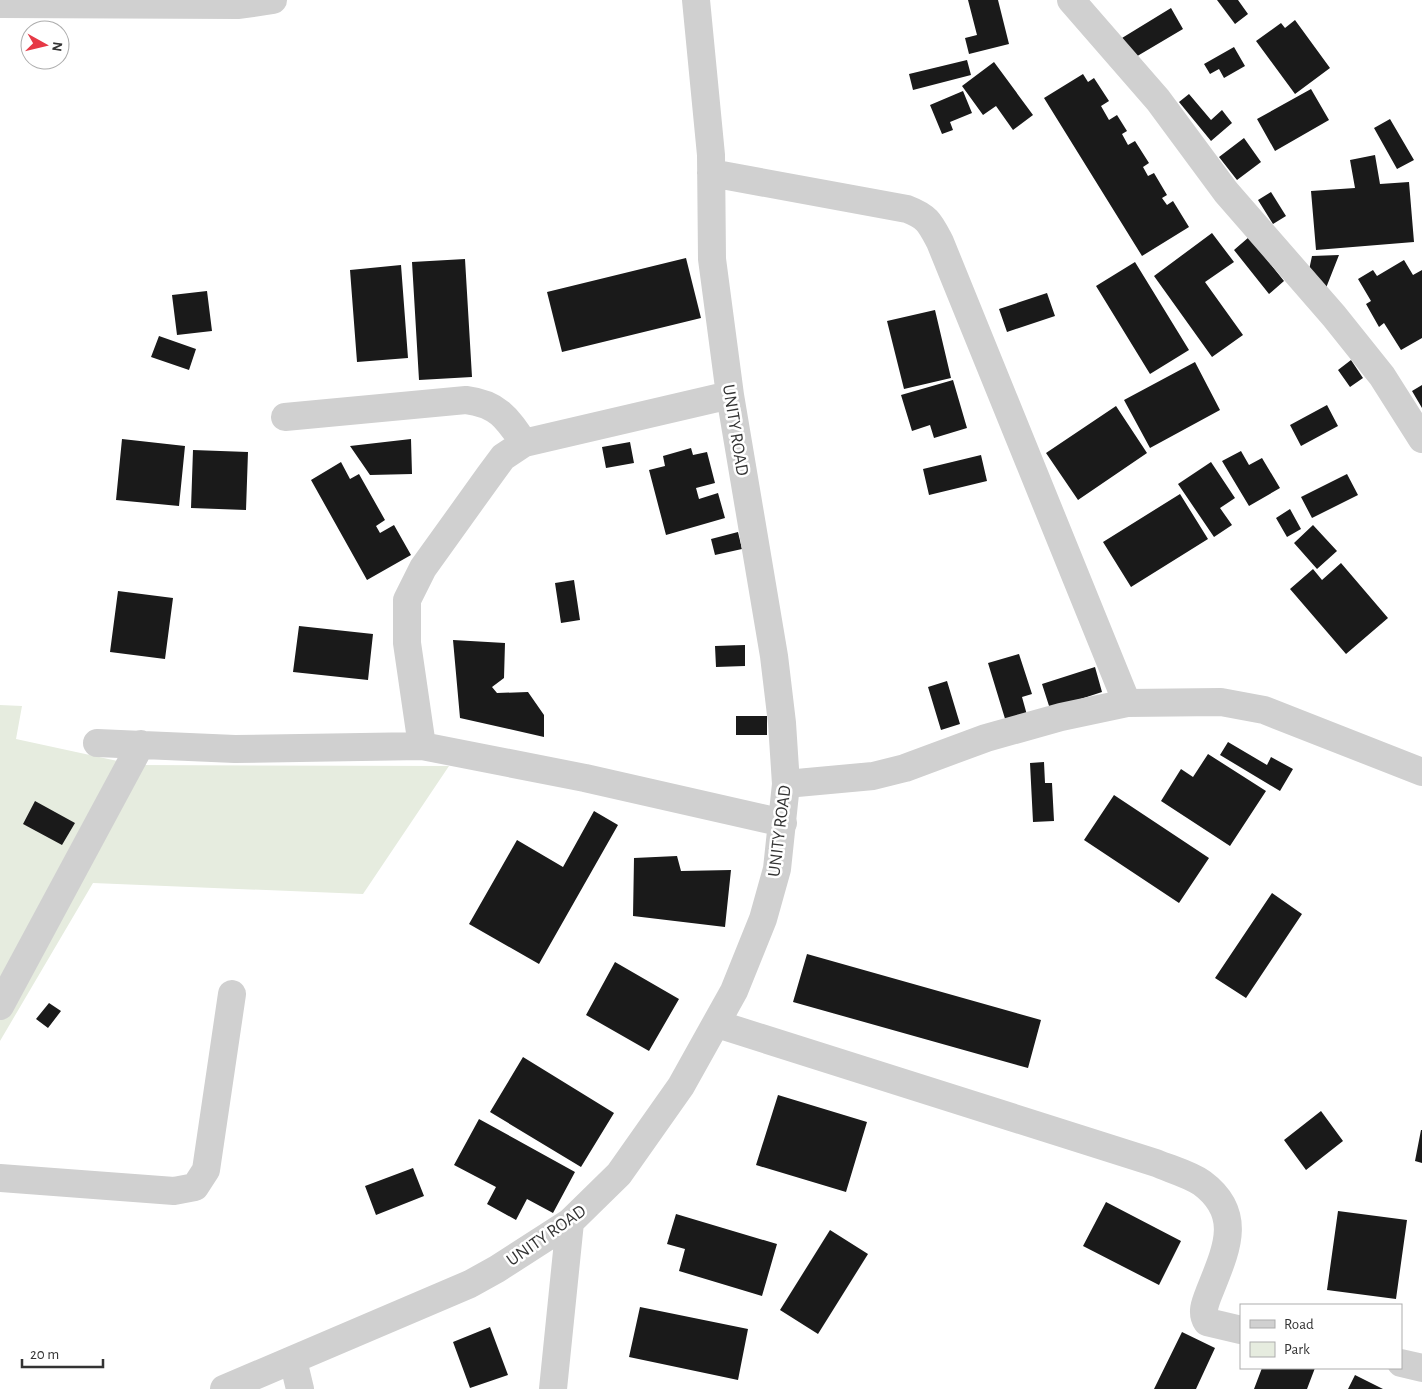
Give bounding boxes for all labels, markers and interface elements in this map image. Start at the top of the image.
north arrow [20,20,70,70]
text: N [49,41,64,52]
street label: UNITY ROAD [719,383,751,477]
street label: UNITY ROAD [765,784,795,878]
street label: UNITY ROAD [504,1202,590,1270]
legend [1240,1304,1402,1369]
text: Road [1284,1317,1314,1332]
scale bar [22,1336,104,1368]
text: Park [1284,1342,1310,1357]
text: 20 m [30,1347,59,1362]

